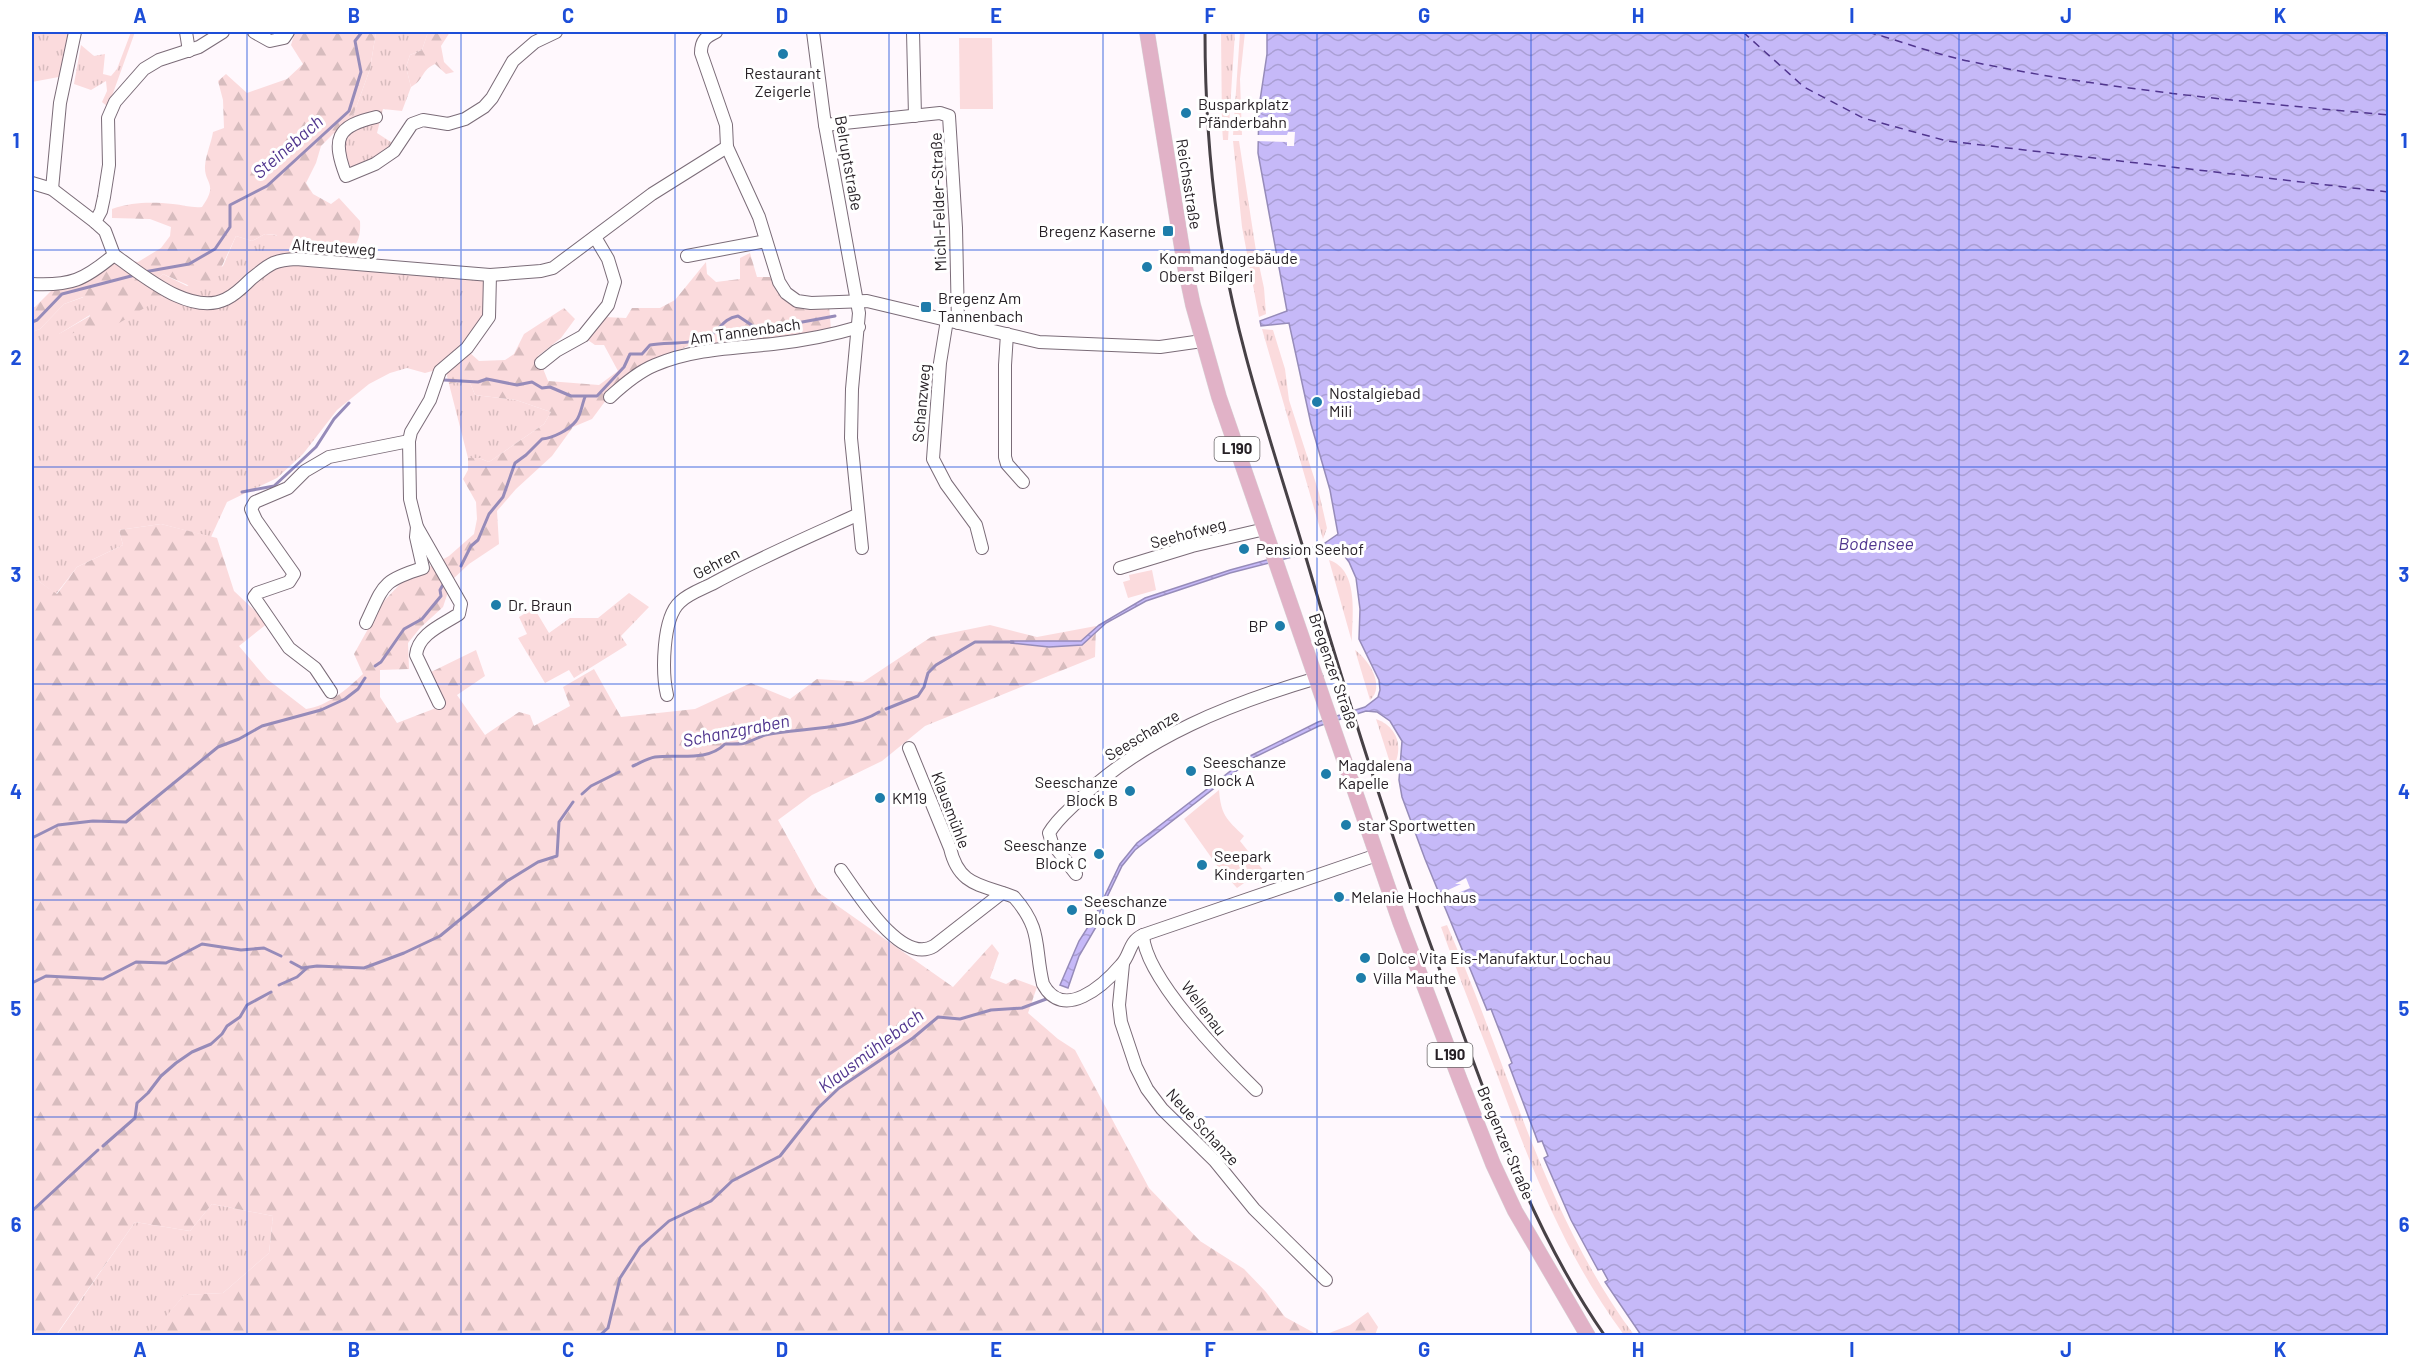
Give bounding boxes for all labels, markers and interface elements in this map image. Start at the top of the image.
text: A [133,3,147,27]
text: B [348,3,360,27]
text: C [562,3,574,27]
text: D [776,3,788,27]
text: E [990,3,1002,27]
text: F [1204,3,1216,27]
text: G [1418,3,1430,27]
text: H [1632,3,1644,27]
text: I [1849,3,1855,27]
text: J [2060,3,2072,27]
text: K [2274,3,2287,27]
marker: Restaurant Zeigerle [776,47,790,61]
place label: Restaurant Zeigerle [745,63,821,100]
place label: Busparkplatz Pfänderbahn [1198,94,1289,131]
marker: Busparkplatz Pfänderbahn [1179,106,1193,120]
water label: Steinebach [248,110,327,183]
street label: Belruptstraße [832,114,867,212]
text: 1 [12,128,20,152]
text: 1 [2400,128,2408,152]
street label: Michl-Felder-Straße [926,132,949,272]
street label: Reichsstraße [1173,137,1206,231]
place label: Bregenz Kaserne [1039,221,1156,240]
marker: Bregenz Kaserne [1161,224,1175,238]
street label: Altreuteweg [291,234,377,259]
place label: Kommandogebäude Oberst Bilgeri [1159,248,1298,285]
marker: Kommandogebäude Oberst Bilgeri [1140,260,1154,274]
place label: Bregenz Am Tannenbach [938,288,1023,325]
marker: Bregenz Am Tannenbach [919,300,933,314]
street label: Am Tannenbach [688,313,801,348]
text: 2 [10,345,22,369]
text: 2 [2398,345,2410,369]
street label: Schanzweg [908,363,933,443]
place label: Nostalgiebad Mili [1329,383,1421,420]
marker: Nostalgiebad Mili [1310,395,1324,409]
road number: L190 [1214,437,1260,461]
street label: Seehofweg [1148,513,1228,552]
water label: Bodensee [1838,532,1914,554]
place label: Pension Seehof [1256,539,1364,558]
street label: Gehren [689,542,742,583]
marker: Pension Seehof [1237,542,1251,556]
text: 3 [11,562,21,586]
text: 3 [2399,562,2409,586]
place label: Dr. Braun [508,595,572,614]
marker: Dr. Braun [489,598,503,612]
street label: Bregenzer Straße [1306,610,1363,731]
place label: BP [1248,616,1268,635]
marker: BP [1273,619,1287,633]
street label: Seeschanze [1101,705,1182,764]
water label: Schanzgraben [680,709,791,751]
place label: Seeschanze Block A [1203,752,1286,789]
place label: Magdalena Kapelle [1338,755,1412,792]
marker: Seeschanze Block A [1184,764,1198,778]
marker: Magdalena Kapelle [1319,767,1333,781]
street label: Klausmühle [928,769,975,851]
place label: Seeschanze Block B [1035,772,1118,809]
text: 4 [10,779,22,803]
text: 4 [2398,779,2410,803]
marker: Seeschanze Block B [1123,784,1137,798]
place label: KM19 [892,788,927,807]
marker: KM19 [873,791,887,805]
place label: star Sportwetten [1358,815,1476,834]
marker: star Sportwetten [1339,818,1353,832]
place label: Seeschanze Block C [1004,835,1087,872]
place label: Seepark Kindergarten [1214,846,1305,883]
marker: Seeschanze Block C [1092,847,1106,861]
marker: Seepark Kindergarten [1195,858,1209,872]
place label: Melanie Hochhaus [1351,887,1476,906]
marker: Melanie Hochhaus [1332,890,1346,904]
place label: Seeschanze Block D [1084,891,1167,928]
marker: Seeschanze Block D [1065,903,1079,917]
place label: Dolce Vita Eis-Manufaktur Lochau [1377,948,1611,967]
marker: Dolce Vita Eis-Manufaktur Lochau [1358,951,1372,965]
place label: Villa Mauthe [1373,968,1456,987]
marker: Villa Mauthe [1354,971,1368,985]
street label: Wellenau [1178,977,1231,1039]
text: 5 [11,996,22,1020]
text: 5 [2399,996,2410,1020]
water label: Klausmühlebach [813,1003,927,1097]
road number: L190 [1428,1043,1472,1067]
street label: Bregenzer Straße [1474,1083,1539,1202]
street label: Neue Schanze [1163,1084,1244,1169]
text: 6 [11,1212,22,1236]
text: 6 [2399,1212,2410,1236]
text: A [133,1337,147,1361]
text: B [348,1337,360,1361]
text: C [562,1337,574,1361]
text: D [776,1337,788,1361]
text: E [990,1337,1002,1361]
text: F [1204,1337,1216,1361]
text: G [1418,1337,1430,1361]
text: H [1632,1337,1644,1361]
text: I [1849,1337,1855,1361]
text: J [2060,1337,2072,1361]
text: K [2274,1337,2287,1361]

